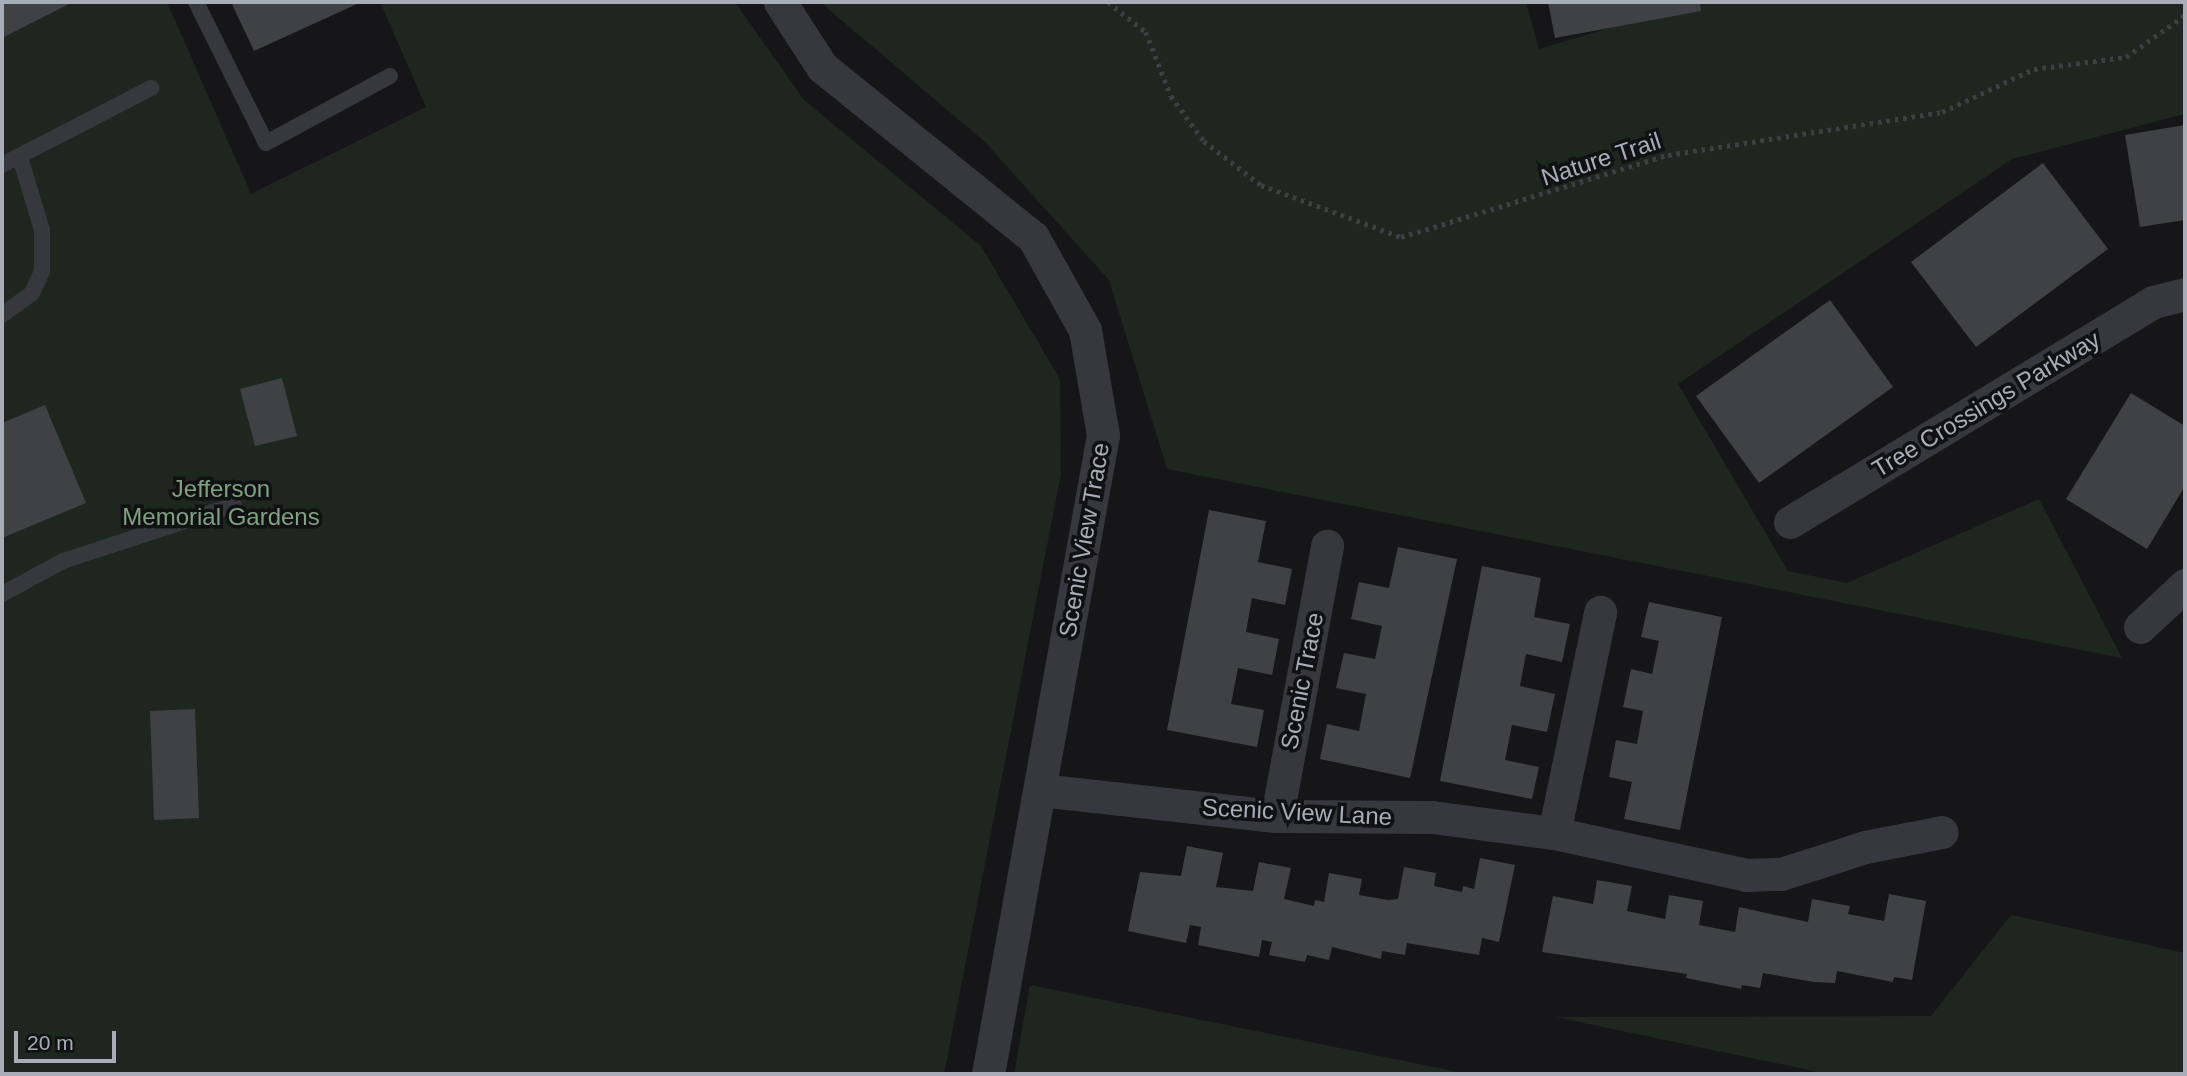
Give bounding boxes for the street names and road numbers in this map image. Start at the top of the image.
street label: Nature Trail [1537,126,1665,192]
street label: Tree Crossings Parkway [1867,325,2105,483]
street label: Scenic View Trace [1053,440,1115,640]
street label: Scenic Trace [1275,610,1329,752]
street label: Scenic View Lane [1201,793,1393,831]

